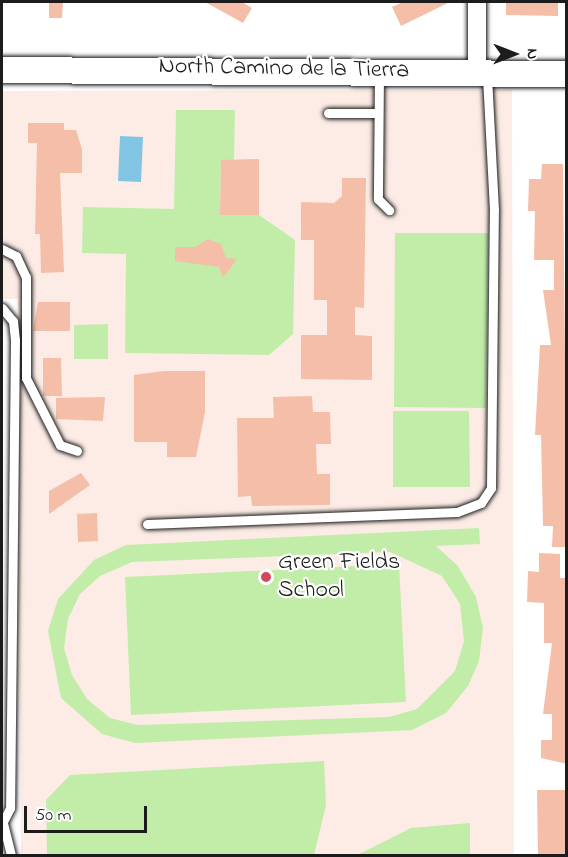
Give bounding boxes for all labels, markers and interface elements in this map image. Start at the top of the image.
north arrow [484,24,544,84]
text: N [520,49,544,59]
street label: North Camino de la Tierra [158,52,410,86]
place label: Green Fields School [278,549,400,605]
marker: Green Fields School [259,570,273,584]
scale bar [27,794,150,832]
text: 50 m [35,803,72,829]

